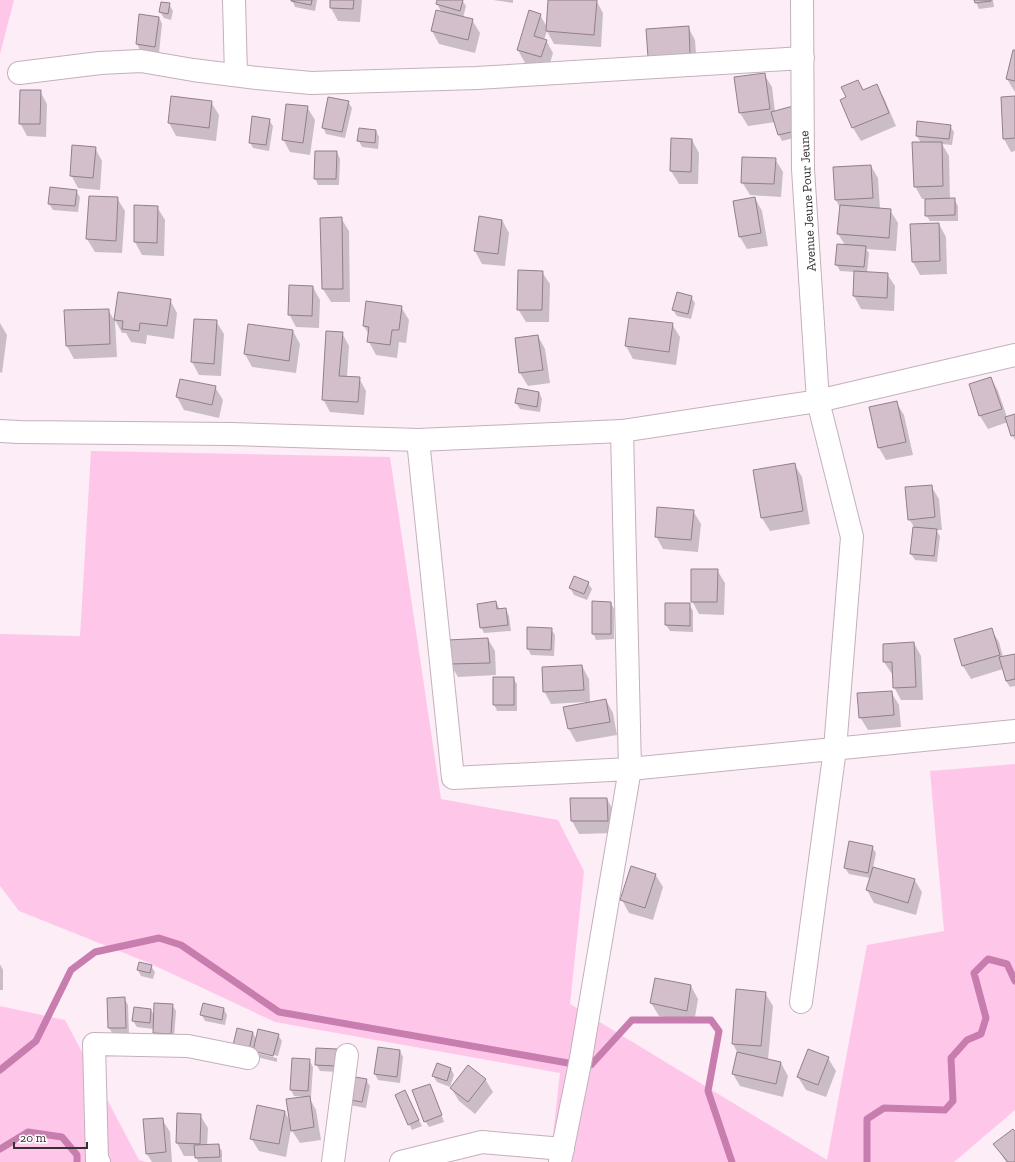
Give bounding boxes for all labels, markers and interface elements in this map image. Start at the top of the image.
street label: Avenue Jeune Pour Jeune [796,130,819,272]
scale bar [14,1124,87,1150]
text: 20 m [20,1131,47,1145]

